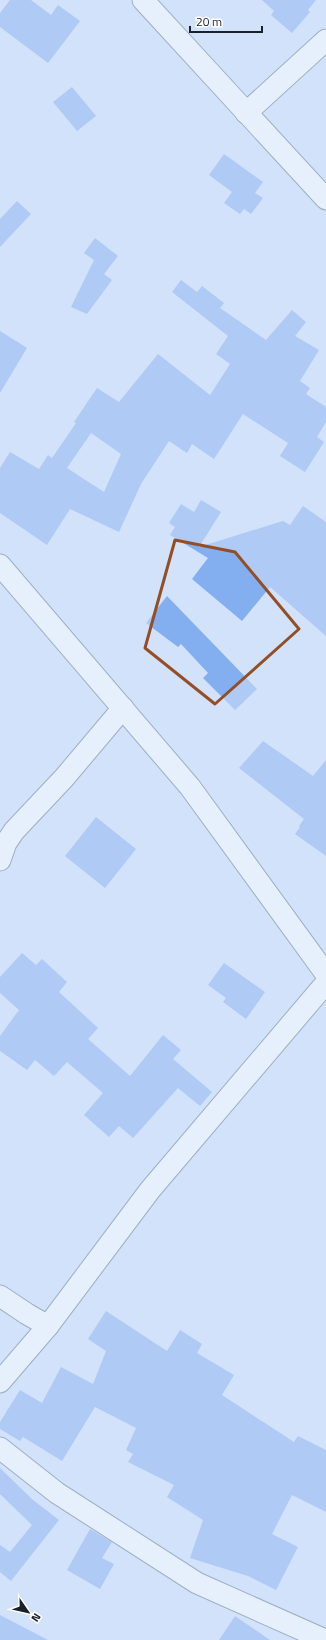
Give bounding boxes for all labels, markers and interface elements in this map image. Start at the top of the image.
scale bar [190,8,262,34]
text: 20 m [196,12,222,31]
north arrow [8,1592,48,1632]
text: N [28,1610,45,1625]

